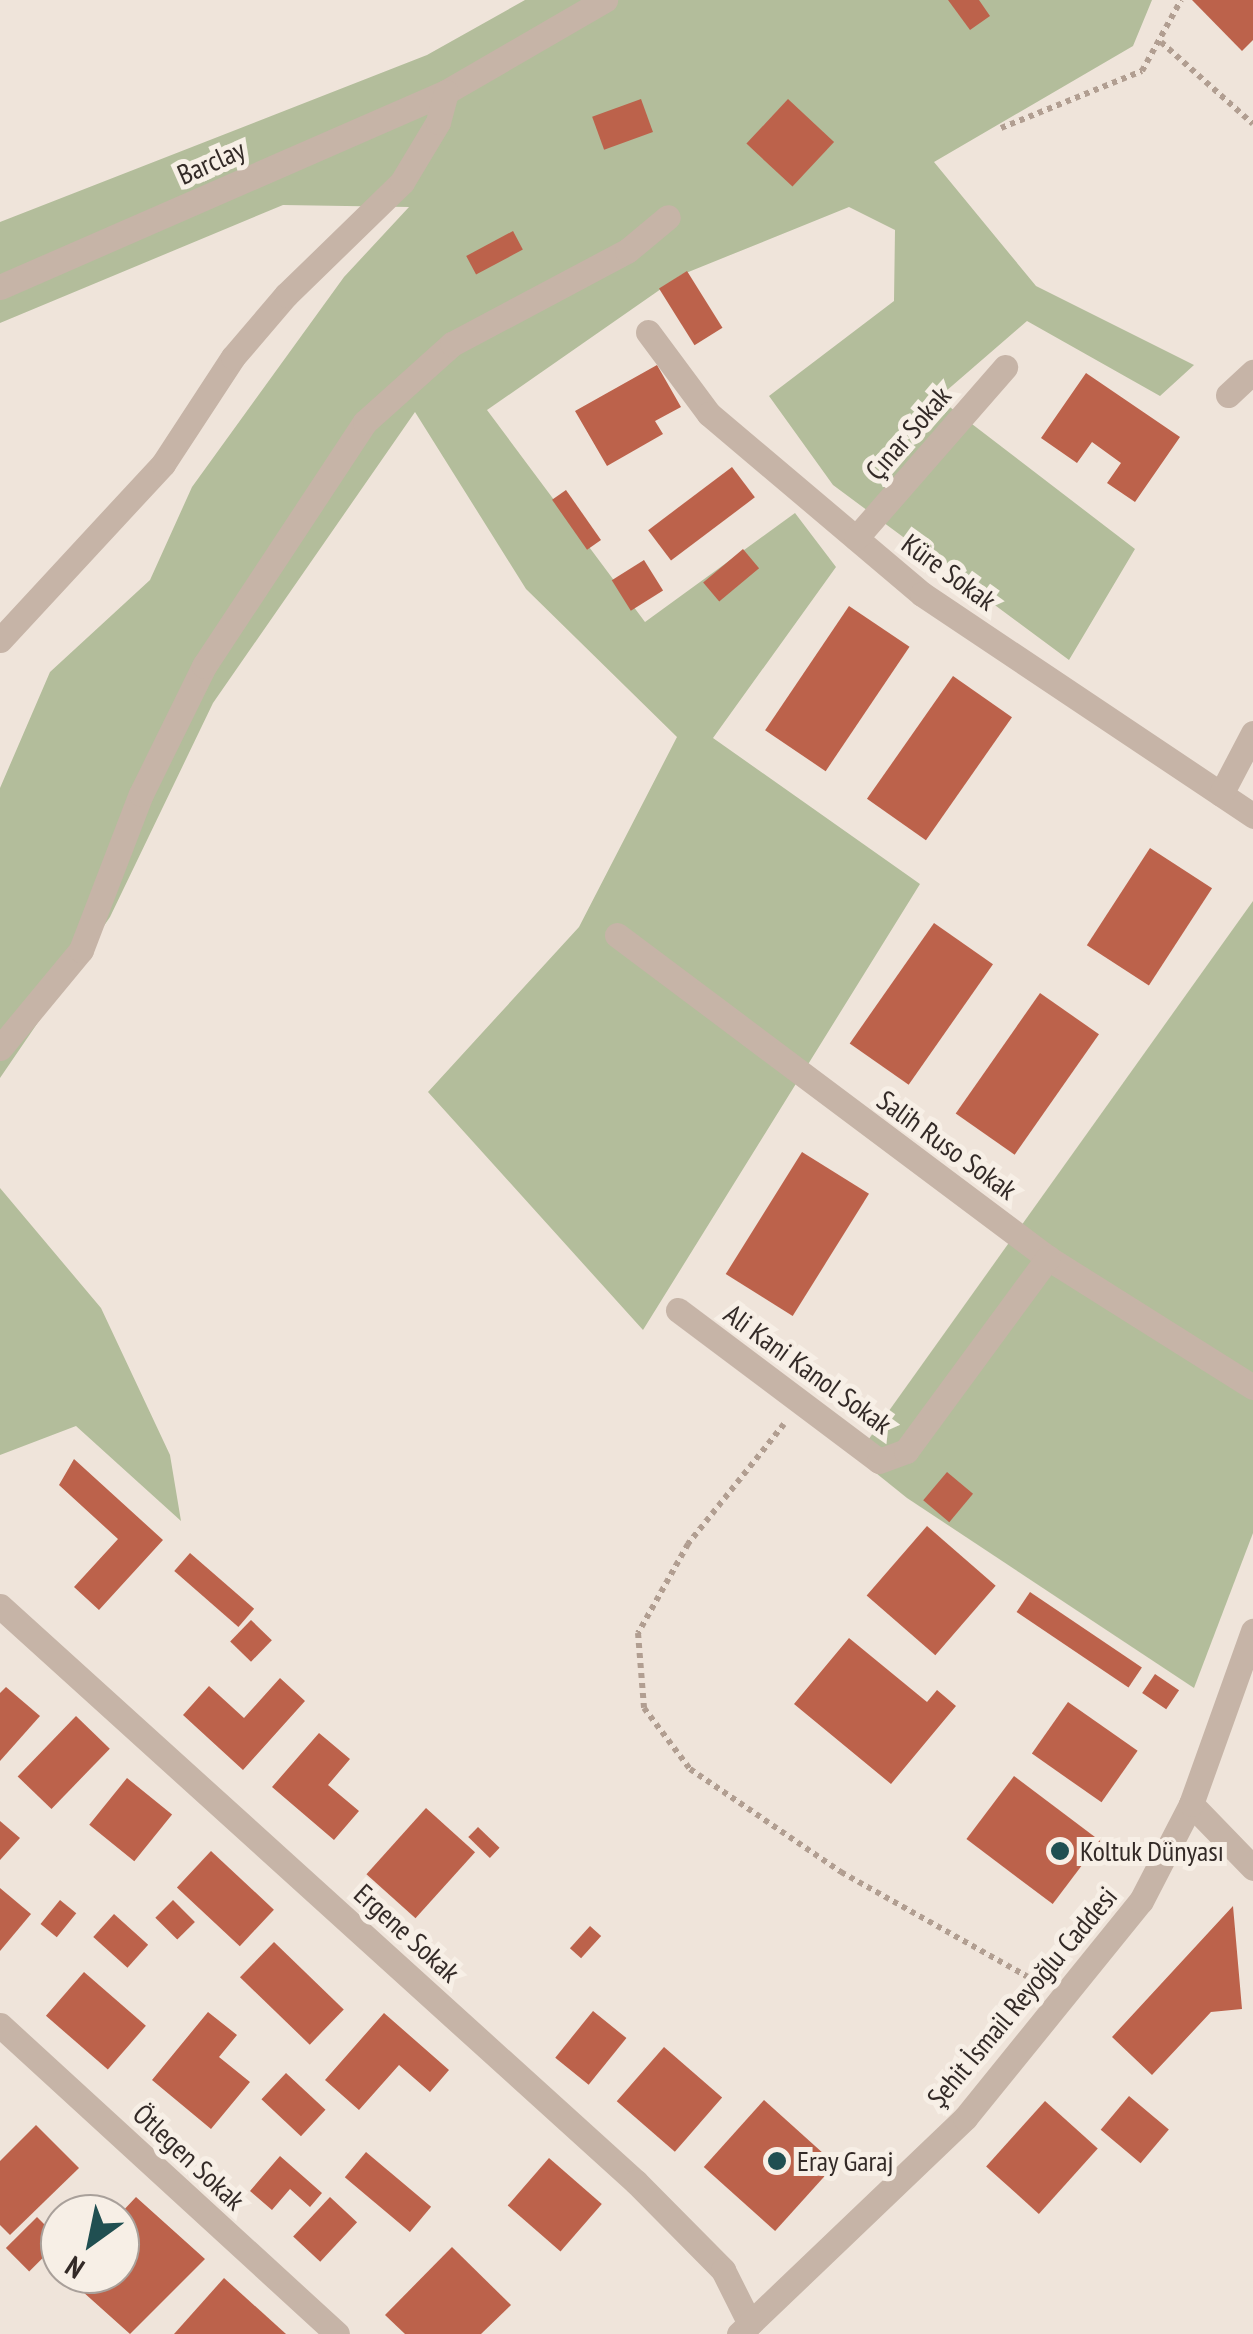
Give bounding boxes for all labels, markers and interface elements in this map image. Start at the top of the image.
street label: Barclay [172,132,250,192]
street label: Çınar Sokak [858,379,958,487]
street label: Küre Sokak [895,527,1003,617]
street label: Salih Ruso Sokak [871,1083,1023,1207]
street label: Ali Kani Kanol Sokak [718,1297,898,1441]
place label: Koltuk Dünyası [1080,1834,1224,1868]
marker: Koltuk Dünyası [1049,1840,1071,1862]
street label: Ergene Sokak [347,1877,467,1989]
street label: Şehit İsmail Reyoğlu Caddesi [920,1880,1124,2114]
street label: Ötlegen Sokak [126,2097,252,2217]
place label: Eray Garaj [797,2144,894,2178]
marker: Eray Garaj [766,2150,788,2172]
north arrow [40,2194,140,2294]
text: N [58,2248,91,2288]

